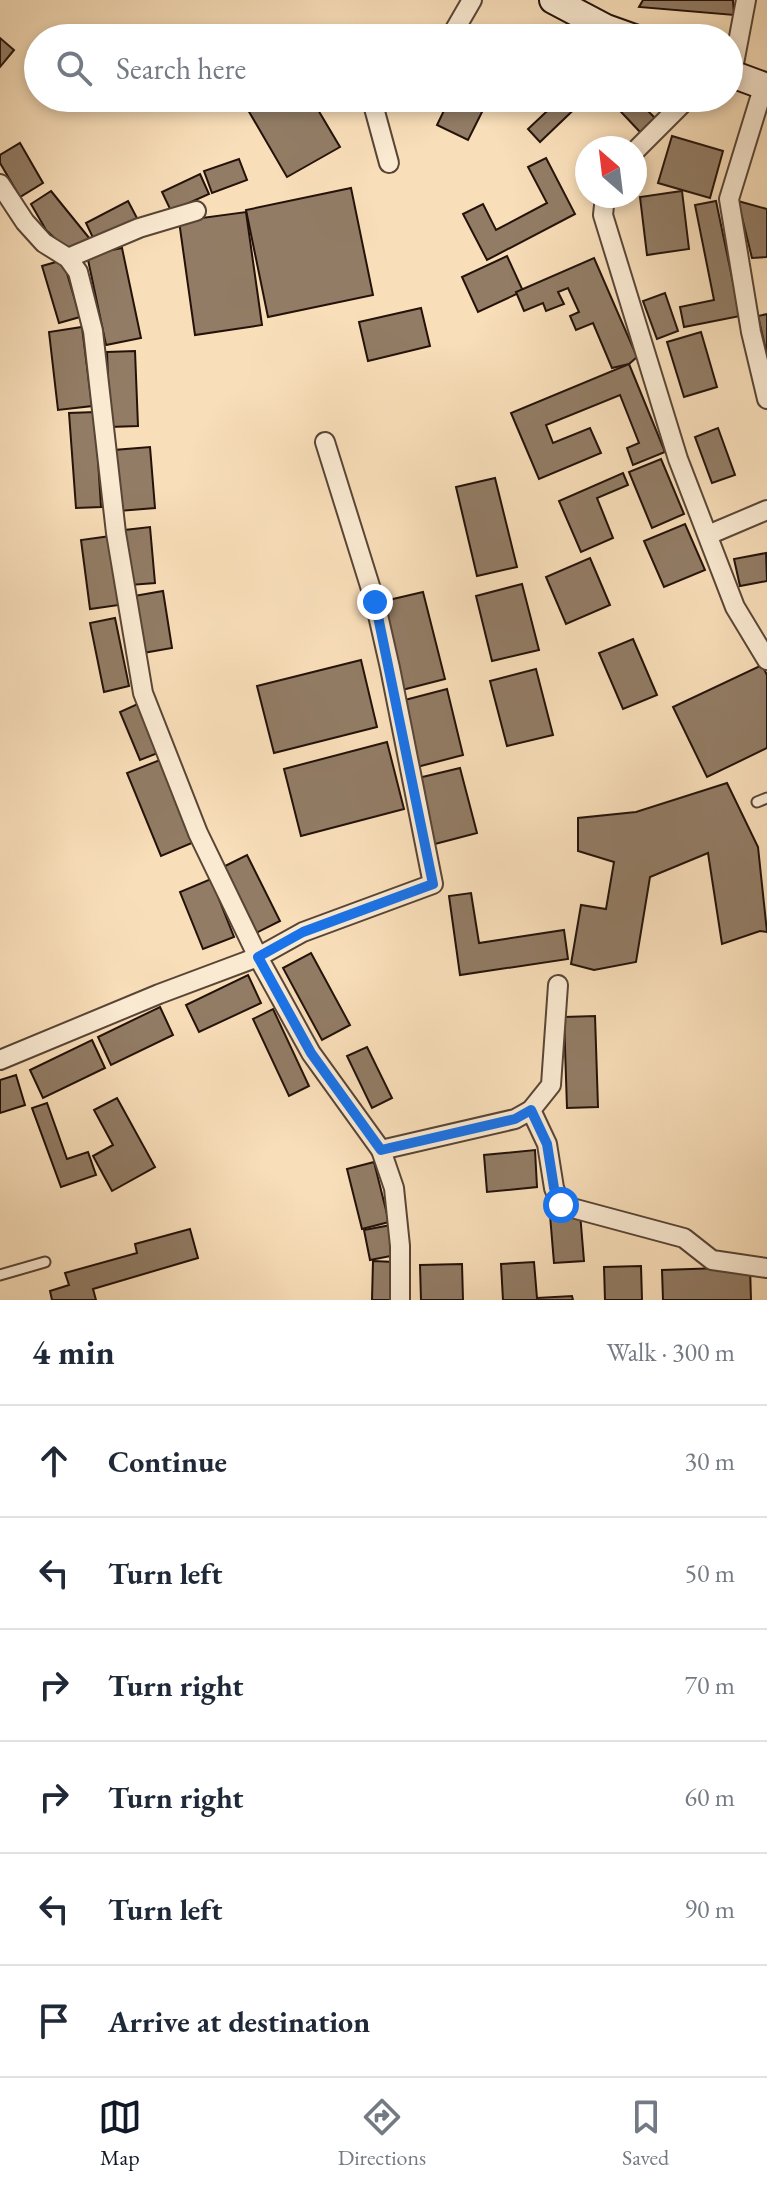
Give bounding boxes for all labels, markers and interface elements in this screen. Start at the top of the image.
search box [24,24,743,112]
icon: search [52,46,96,90]
text: Search here [116,49,246,88]
north arrow [575,136,647,208]
route end [357,584,393,620]
route start [543,1187,579,1223]
text: 4 min [32,1330,115,1374]
text: Walk · 300 m [607,1335,735,1369]
icon: ahead [32,1439,76,1483]
text: Continue [108,1442,227,1481]
text: 30 m [685,1444,735,1478]
icon: left [32,1551,76,1595]
text: Turn left [108,1554,222,1593]
text: 50 m [685,1556,735,1590]
icon: right [32,1663,76,1707]
text: Turn right [108,1666,244,1705]
text: 70 m [685,1668,735,1702]
icon: right [32,1775,76,1819]
text: Turn right [108,1778,244,1817]
text: 60 m [685,1780,735,1814]
icon: left [32,1887,76,1931]
text: Turn left [108,1890,222,1929]
text: 90 m [685,1892,735,1926]
icon: arrive [32,1999,76,2043]
text: Arrive at destination [108,2002,370,2041]
tab: Map [98,2095,142,2172]
tab: Directions [338,2095,426,2172]
tab: Saved [622,2095,669,2172]

